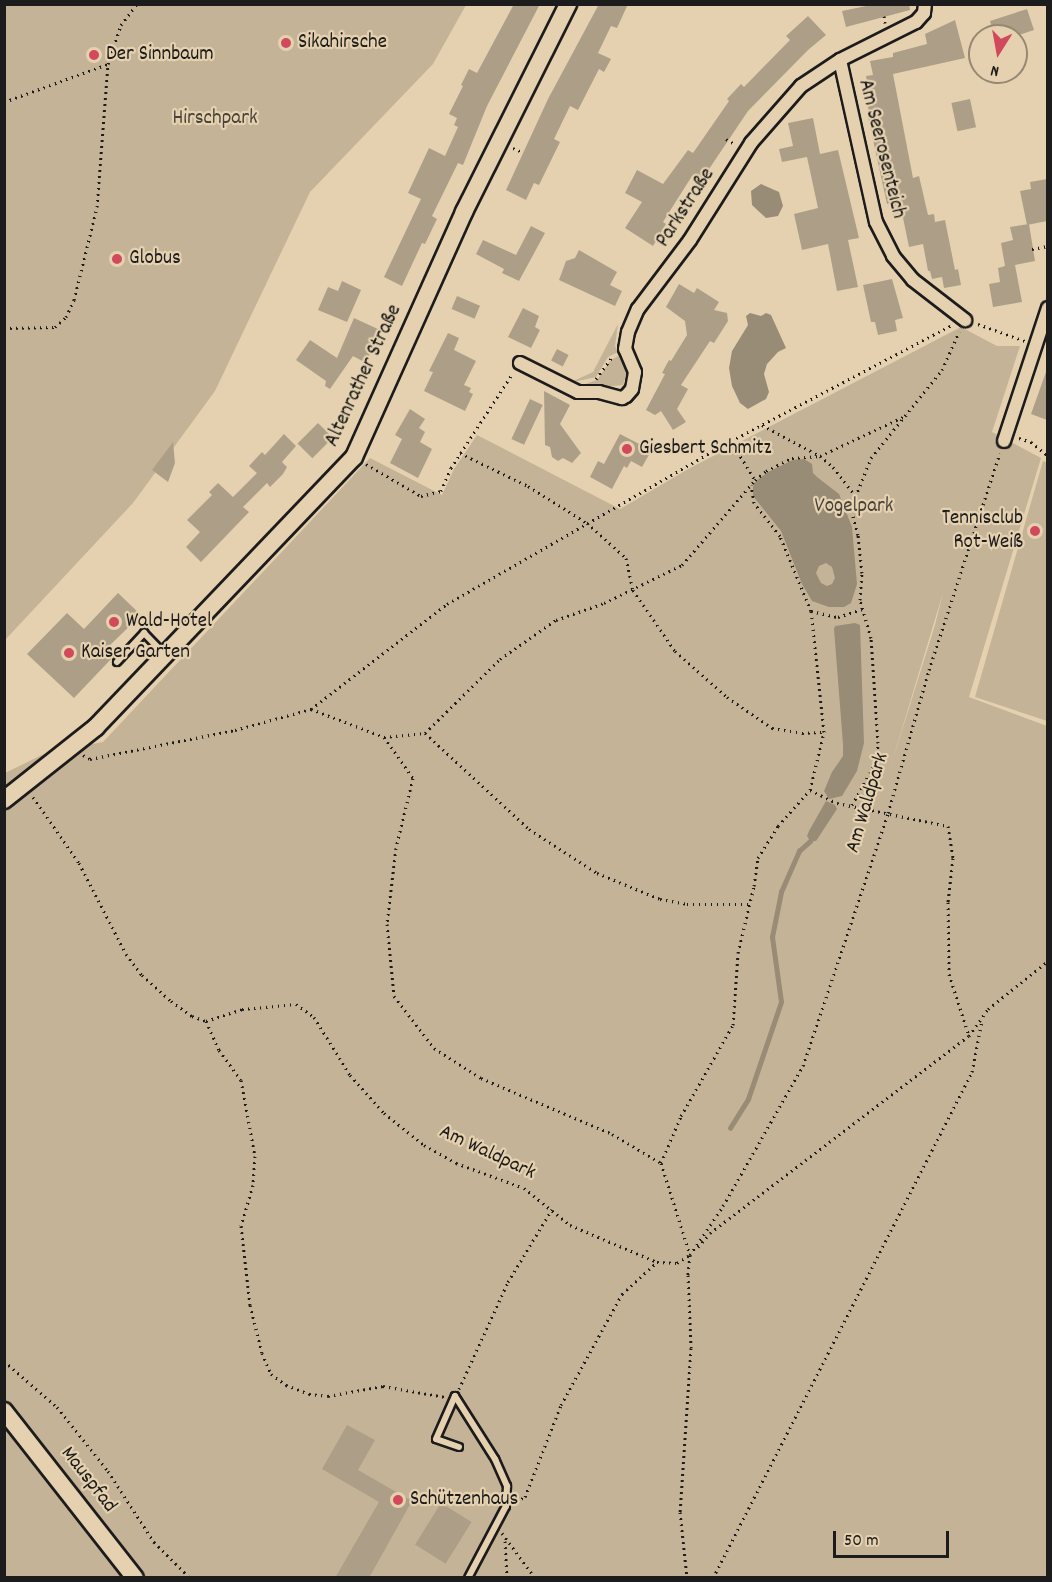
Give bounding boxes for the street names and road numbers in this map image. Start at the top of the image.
street label: Am Seerosenteich [852,77,910,221]
street label: Parkstraße [651,164,721,252]
street label: Altenrather Straße [320,301,408,451]
street label: Am Waldpark [841,750,895,856]
street label: Am Waldpark [435,1120,539,1186]
street label: Mauspfad [54,1442,122,1518]

